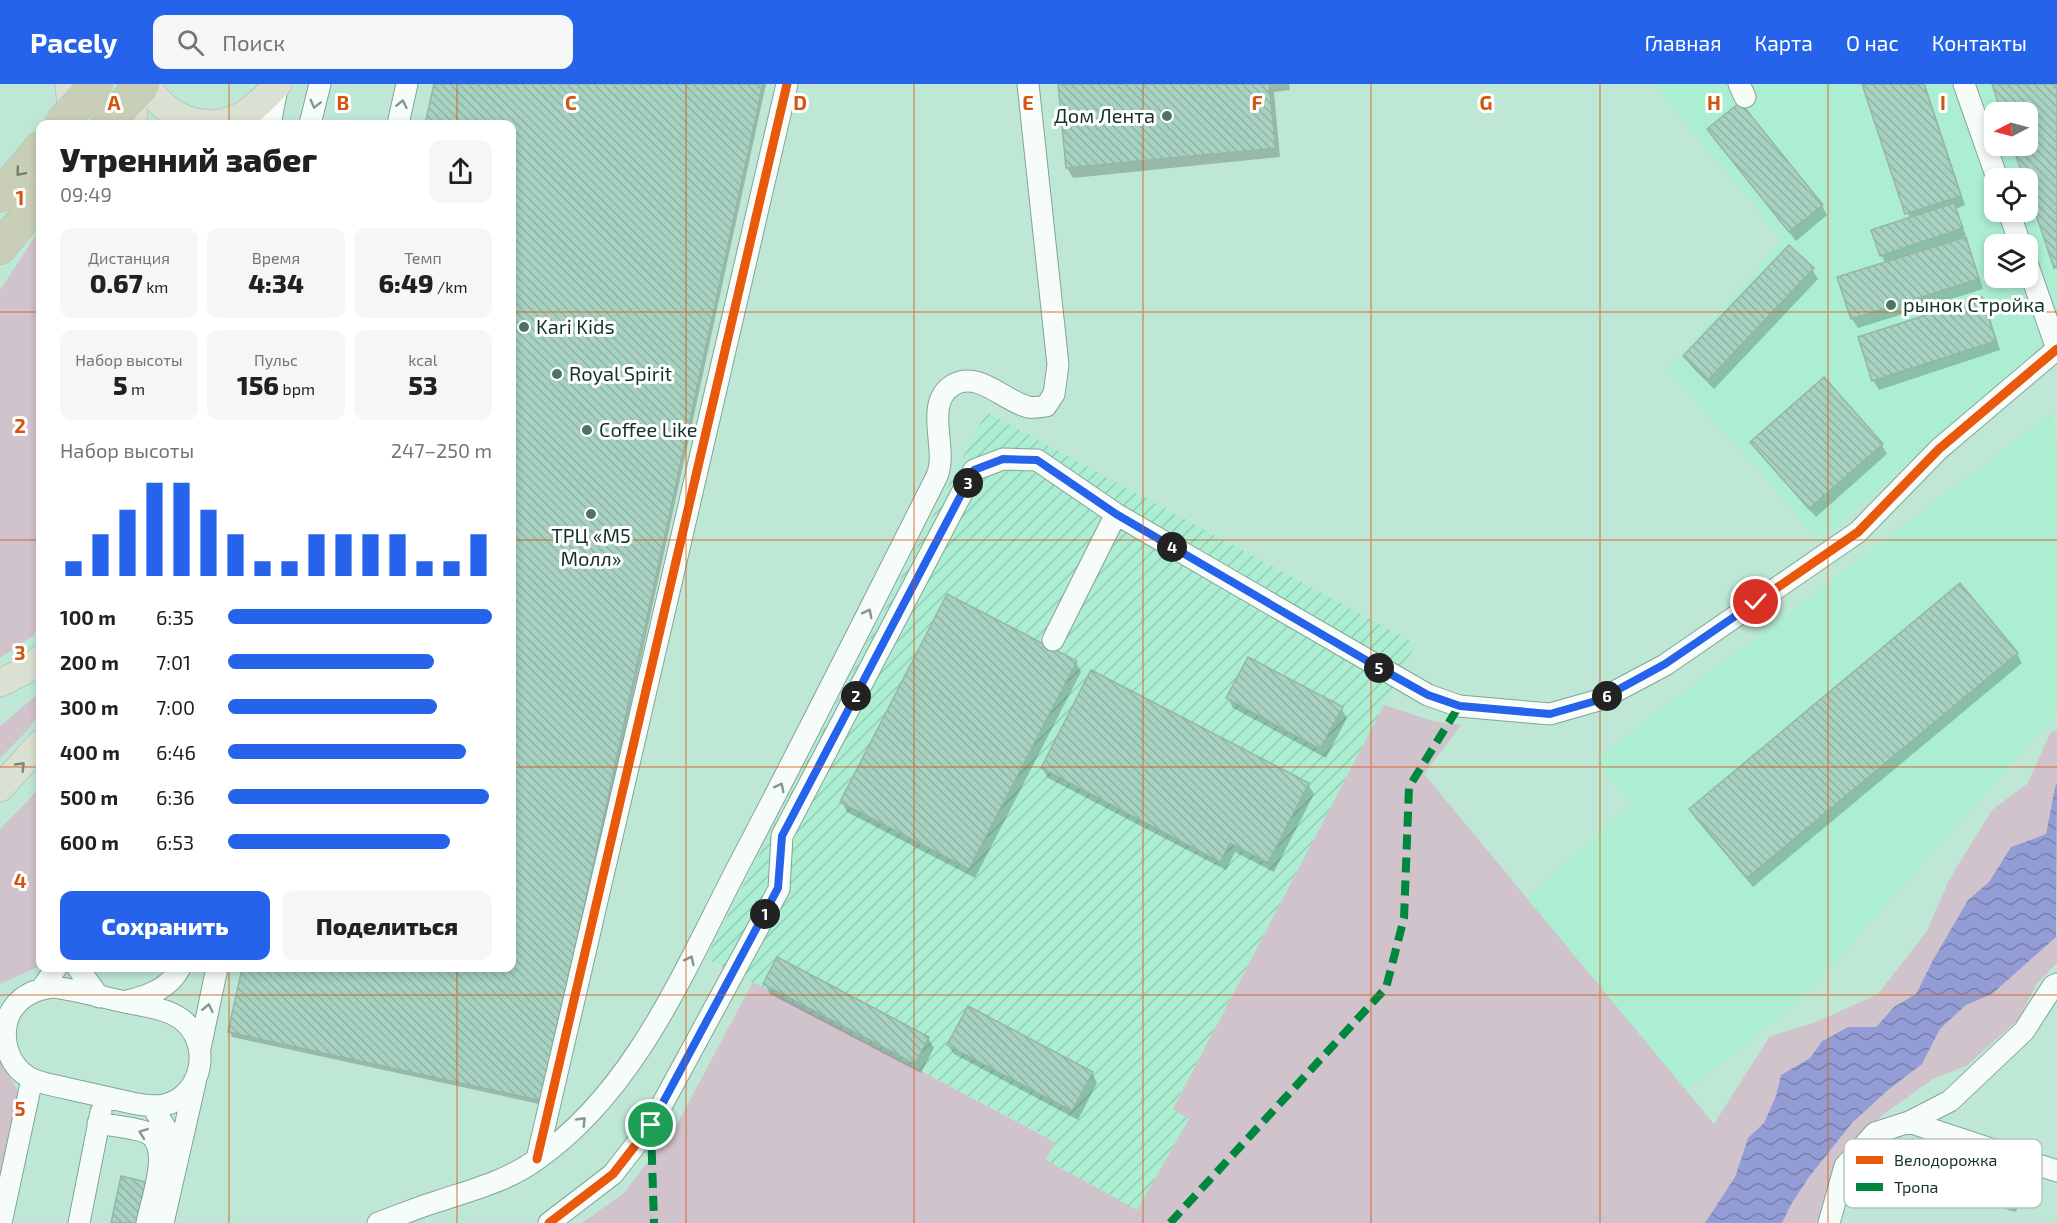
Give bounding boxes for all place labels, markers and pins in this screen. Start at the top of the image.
place label: Дом Лента [1054,103,1155,127]
marker: Дом Лента [1160,109,1174,123]
place label: рынок Стройка [1903,292,2045,316]
marker: рынок Стройка [1884,298,1898,312]
place label: Kari Kids [536,314,615,338]
marker: Kari Kids [517,320,531,334]
place label: Royal Spirit [569,361,673,385]
marker: Royal Spirit [550,367,564,381]
place label: Coffee Like [599,417,698,441]
marker: Coffee Like [580,423,594,437]
pin: 3 [953,468,983,498]
marker: ТРЦ «М5 Молл» [584,507,598,521]
place label: ТРЦ «М5 Молл» [551,523,631,570]
pin: 4 [1157,532,1187,562]
pin [1730,576,1781,627]
pin: 5 [1364,653,1394,683]
pin: 2 [841,681,871,711]
pin: 6 [1592,681,1622,711]
pin: 1 [750,899,780,929]
pin [625,1099,676,1150]

